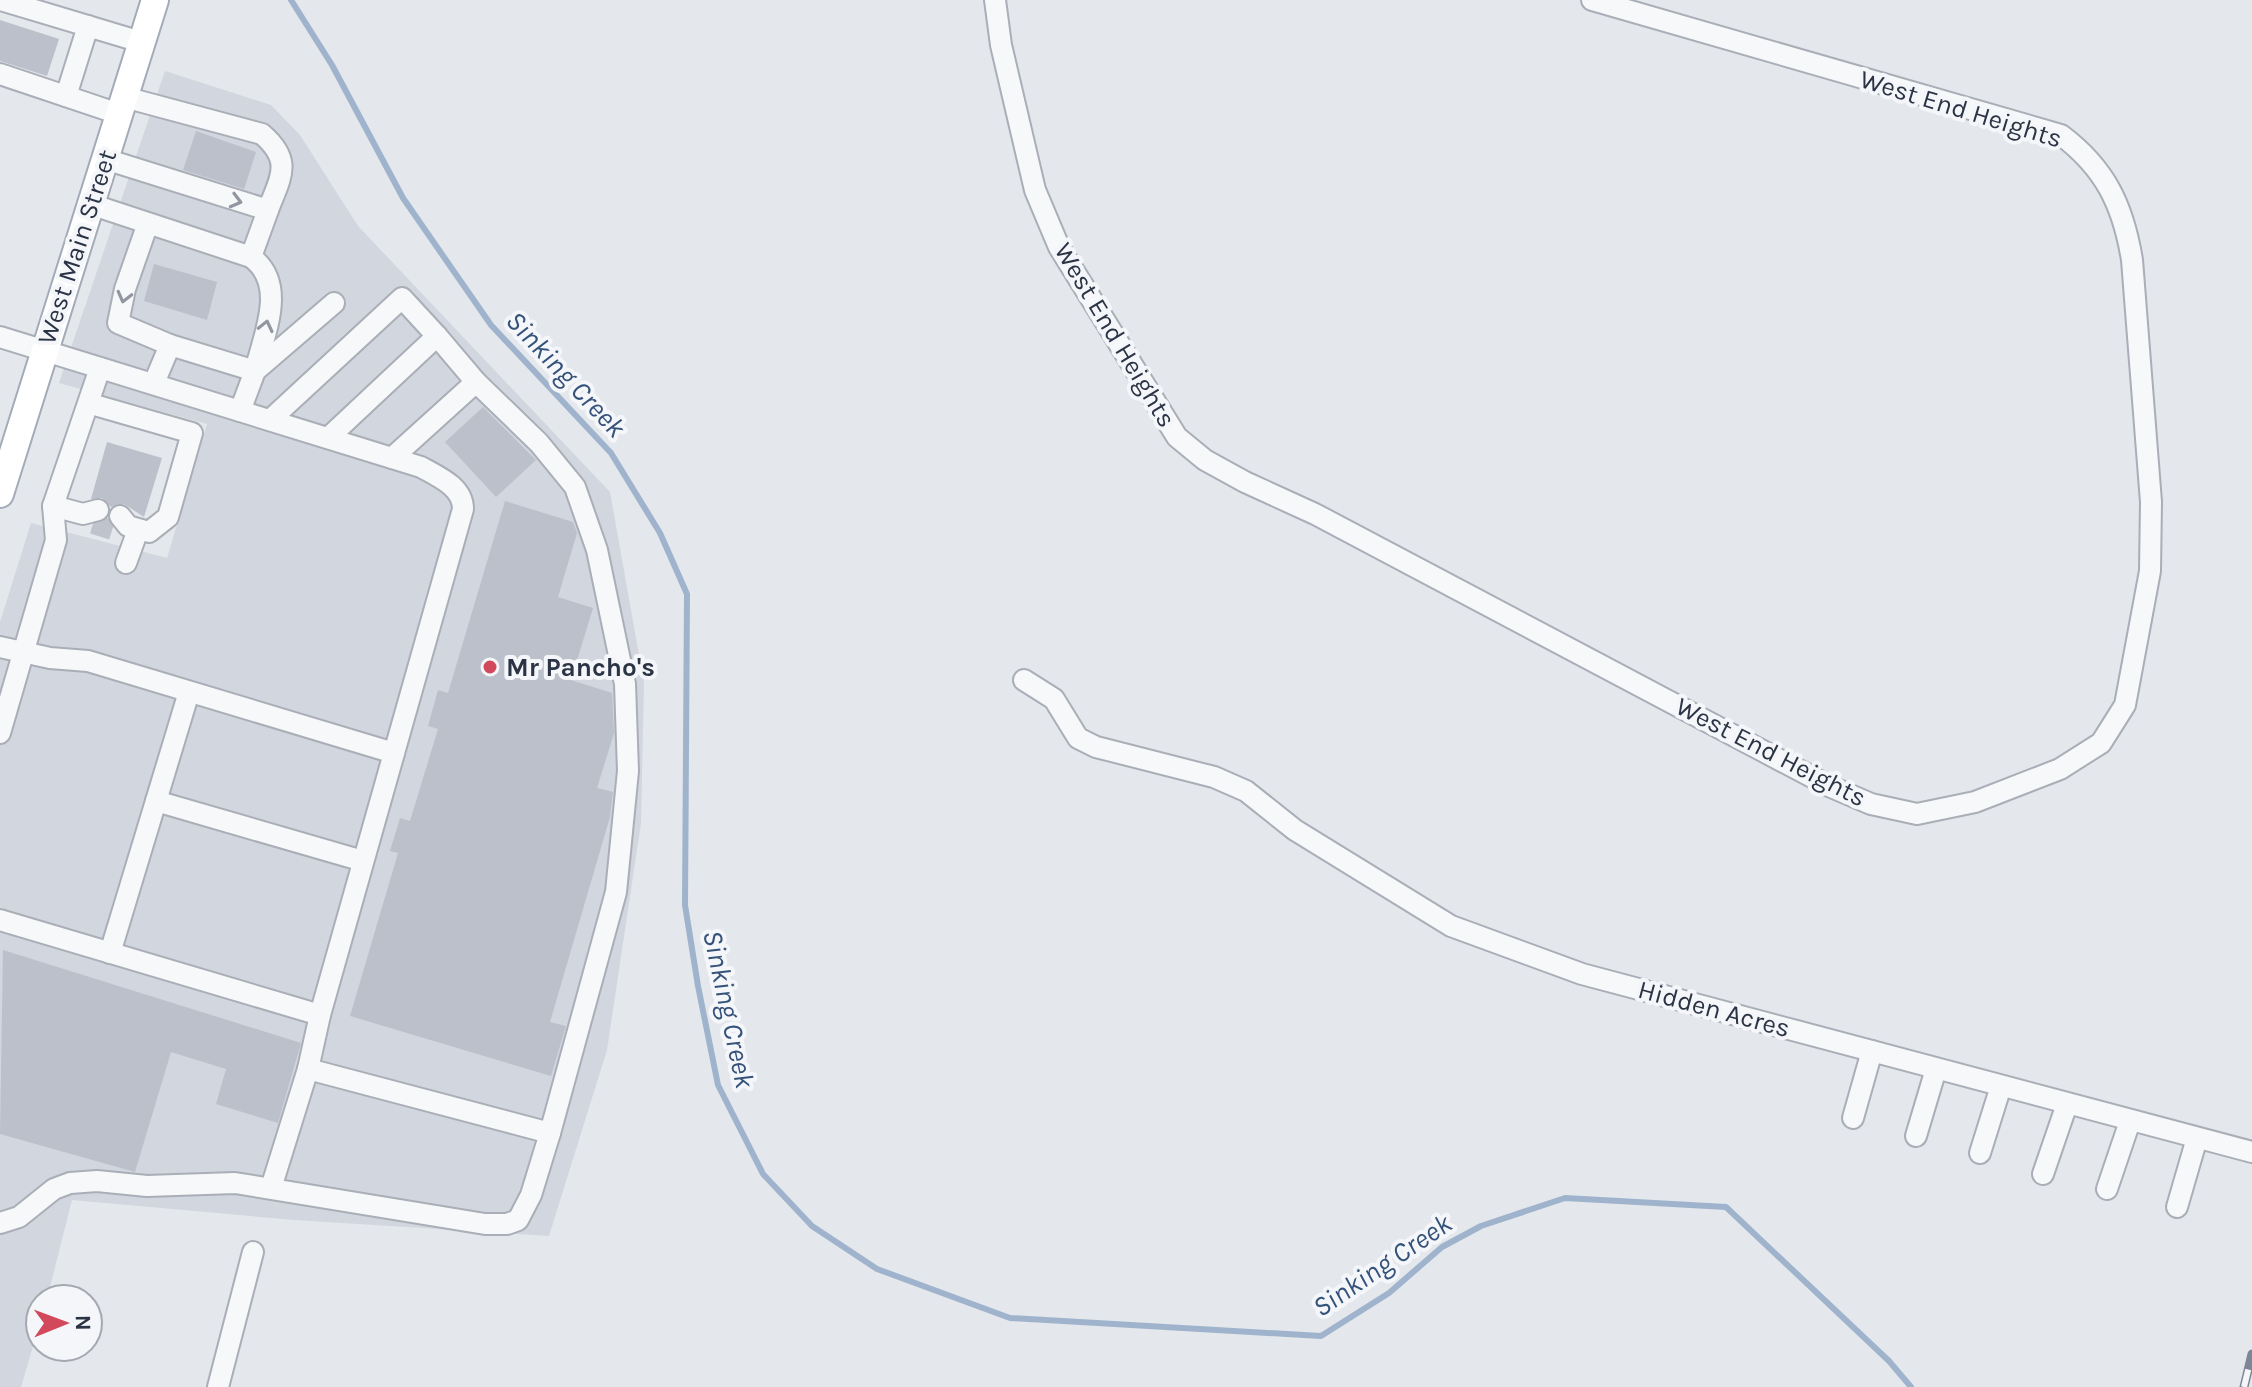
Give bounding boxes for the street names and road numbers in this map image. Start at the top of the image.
street label: West End Heights [1856,64,2066,154]
street label: West Main Street [31,146,123,348]
street label: West End Heights [1048,237,1182,433]
street label: West End Heights [1671,691,1871,813]
street label: Hidden Acres [1635,974,1793,1044]

